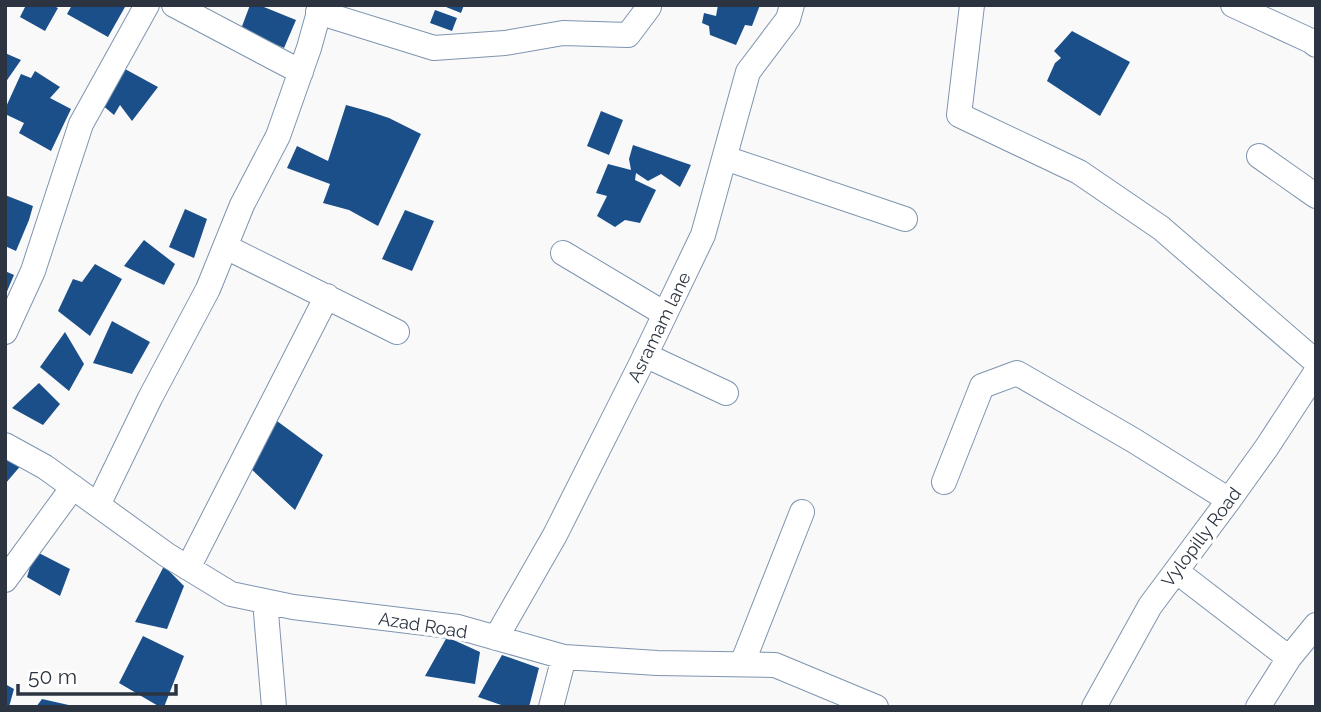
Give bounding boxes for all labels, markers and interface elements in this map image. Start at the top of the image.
street label: Asramam lane [623,268,695,386]
street label: Vylopilly Road [1157,483,1245,591]
street label: Azad Road [377,608,469,642]
scale bar [18,652,175,696]
text: 50 m [28,664,77,689]

